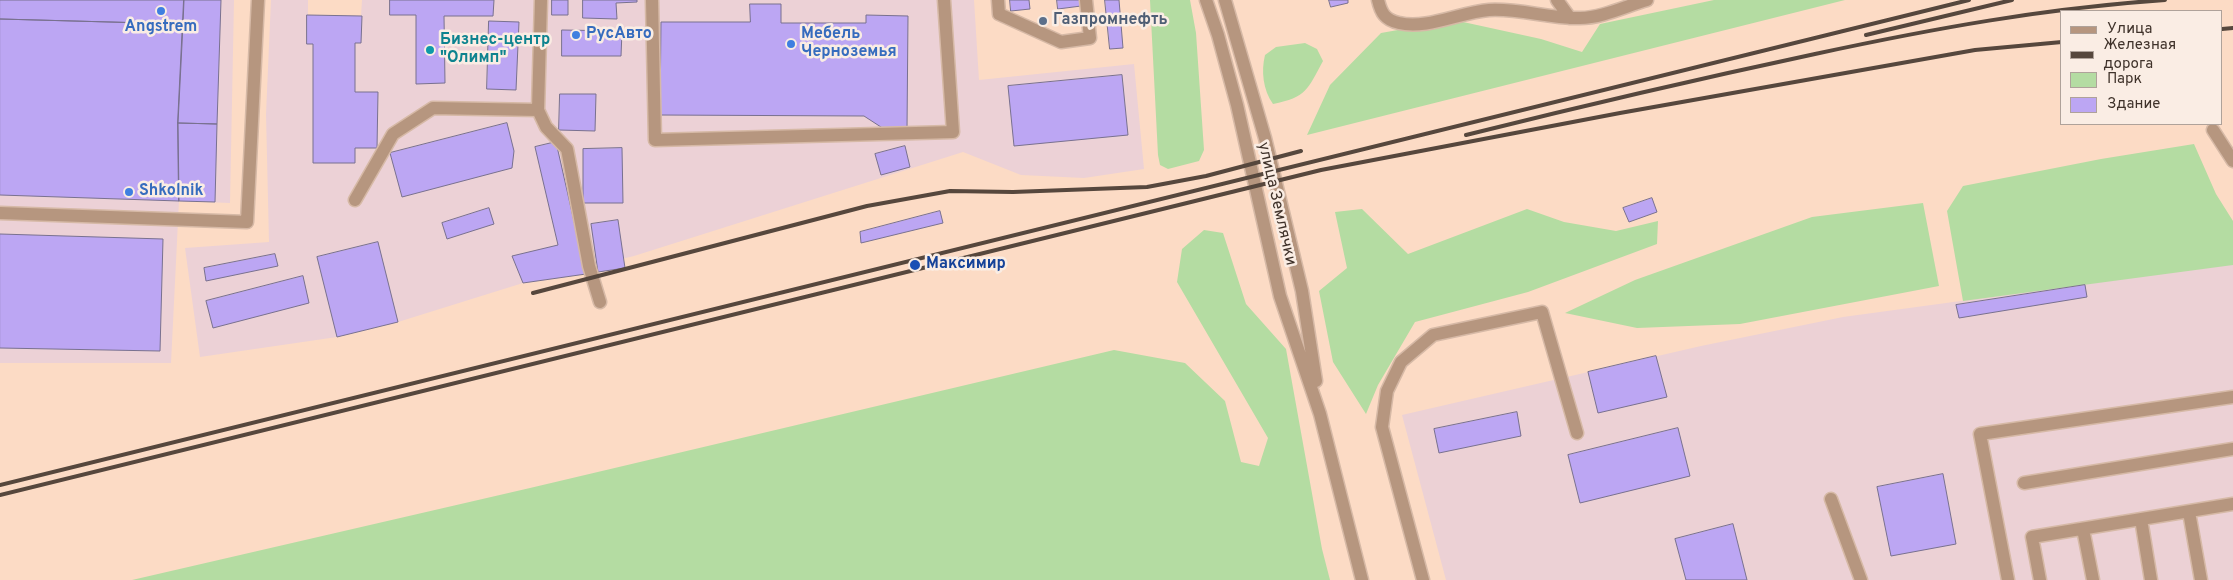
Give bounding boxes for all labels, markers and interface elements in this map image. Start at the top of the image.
marker: Angstrem [155,5,167,17]
legend [2060,10,2223,125]
place label: Газпромнефть [1053,11,1168,31]
marker: Газпромнефть [1037,15,1049,27]
place label: Angstrem [125,18,197,38]
text: Улица [2107,20,2152,39]
place label: РусАвто [586,25,652,45]
place label: Мебель Черноземья [801,25,897,63]
marker: РусАвто [570,29,582,41]
place label: Бизнес-центр "Олимп" [440,31,550,69]
text: Железная дорога [2104,36,2176,74]
marker: Мебель Черноземья [785,38,797,50]
marker: Бизнес-центр "Олимп" [424,44,436,56]
text: Парк [2107,70,2142,89]
text: Здание [2107,95,2160,114]
street label: улица Землячки [1252,140,1300,268]
place label: Shkolnik [139,182,204,202]
marker: Shkolnik [123,186,135,198]
place label: Максимир [926,255,1006,275]
marker: Максимир [908,258,922,272]

